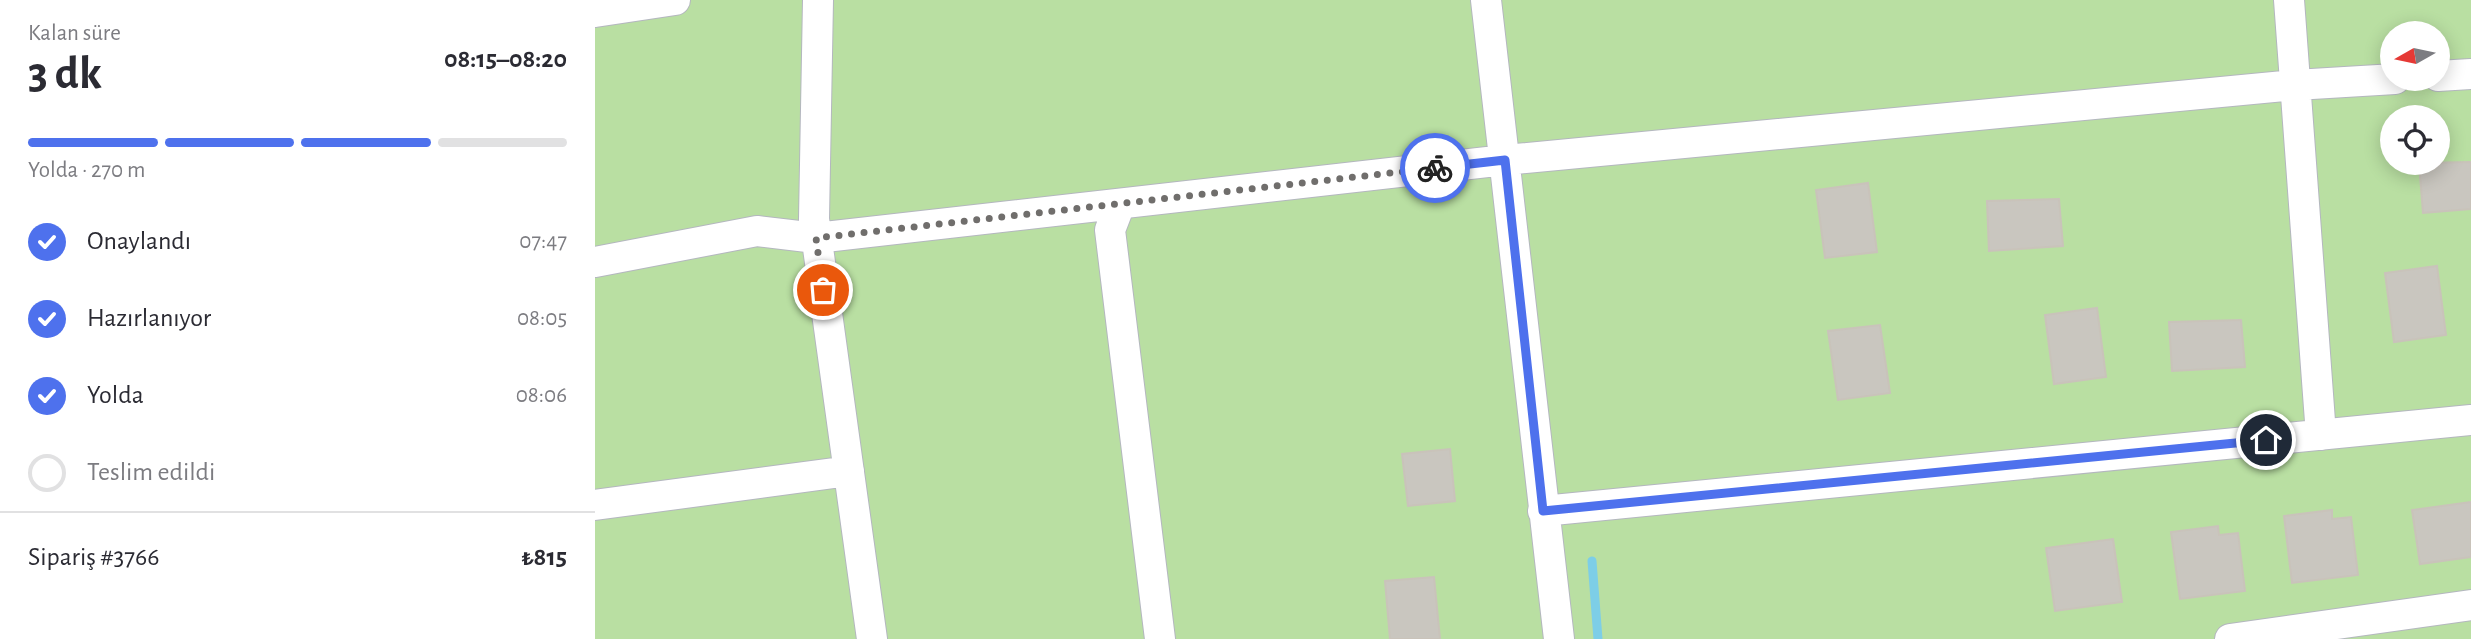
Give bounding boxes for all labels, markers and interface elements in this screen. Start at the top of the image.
north arrow [2380,21,2450,91]
map controls [2380,21,2450,175]
text: Kalan süre [28,22,121,45]
text: 08:15–08:20 [444,46,567,72]
text: 3 dk [28,51,102,97]
button: locate [2380,105,2450,175]
courier [1400,133,1470,203]
icon: bike [1416,149,1454,187]
text: Yolda · 270 m [28,159,145,182]
icon: check [28,223,66,261]
text: Onaylandı [87,228,191,254]
text: 07:47 [519,230,567,253]
pin [793,260,853,320]
icon: bag [804,271,842,309]
icon: check [28,300,66,338]
text: Hazırlanıyor [87,305,211,331]
text: 08:05 [517,307,567,330]
icon: check [28,377,66,415]
text: Yolda [87,382,144,408]
text: 08:06 [516,384,567,407]
pin [2236,410,2296,470]
icon: home [2247,421,2285,459]
text: Teslim edildi [87,459,215,485]
text: Sipariş #3766 [28,544,160,570]
text: ₺815 [521,544,567,570]

